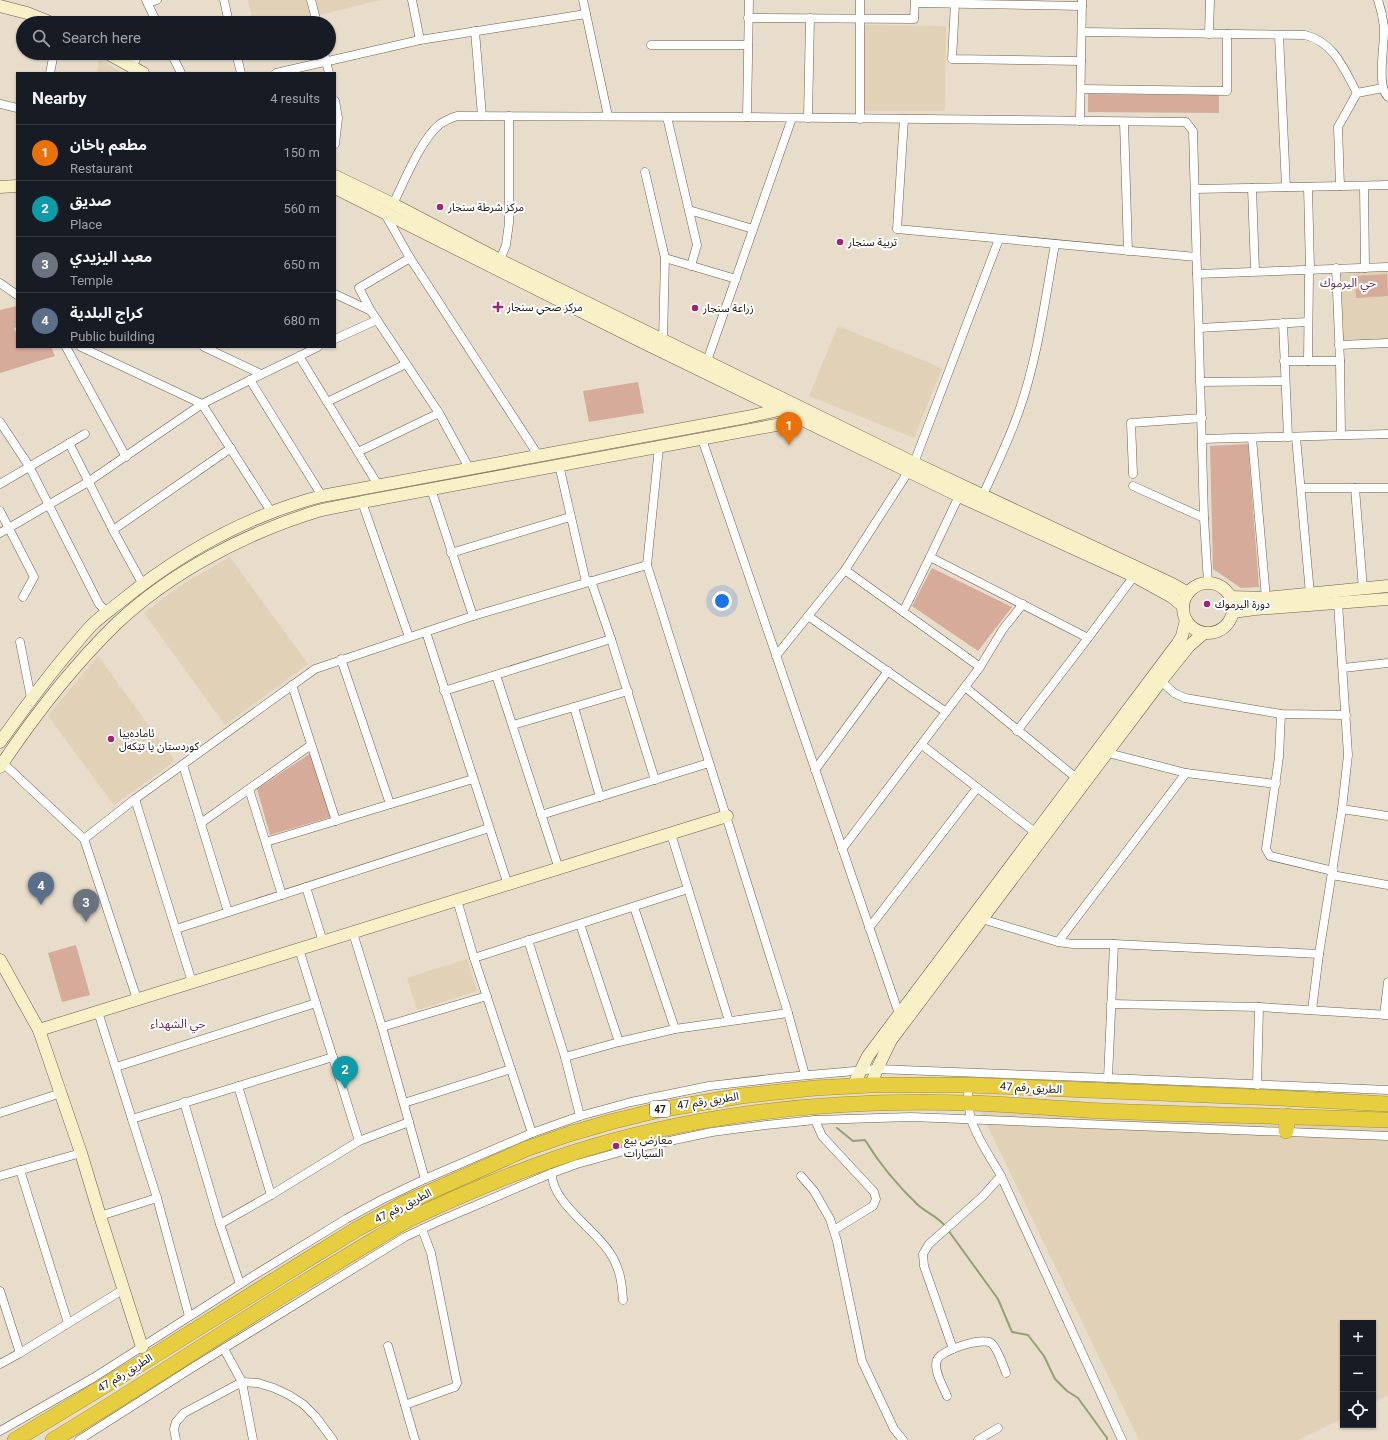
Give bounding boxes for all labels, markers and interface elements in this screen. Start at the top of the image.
search box [16,16,336,60]
icon: search [30,27,52,49]
text: Search here [62,29,141,47]
text: Nearby [32,88,87,108]
text: 4 results [270,91,320,106]
text: مطعم باخان [70,136,147,154]
text: 1 [41,145,49,160]
text: 150 m [283,145,320,160]
text: Restaurant [70,161,133,176]
text: صديق [70,192,111,210]
text: 2 [41,201,49,216]
text: 560 m [283,201,320,216]
place label: مركز شرطة سنجار [447,201,524,214]
marker: مركز شرطة سنجار [435,202,445,212]
text: Place [70,217,102,232]
place label: تربية سنجار [847,236,897,249]
marker: تربية سنجار [835,237,845,247]
text: معبد اليزيدي [70,248,152,266]
text: 3 [41,257,49,272]
text: 650 m [283,257,320,272]
text: Temple [70,273,113,288]
district label: حي اليرموك [1320,276,1376,293]
marker: مركز صحي سنجار [492,301,504,313]
place label: مركز صحي سنجار [506,301,583,316]
place label: زراعة سنجار [702,302,754,315]
marker: زراعة سنجار [690,303,700,313]
text: كراج البلدية [70,304,143,322]
text: 4 [41,313,49,328]
text: 680 m [283,313,320,328]
text: Public building [70,329,155,344]
pin: 1 [776,412,802,445]
your location [712,591,732,611]
place label: دورة اليرموك [1215,598,1270,611]
marker: دورة اليرموك [1202,599,1212,609]
place label: ئامادەییا کوردستان یا تێکەل [119,727,200,753]
marker: ئامادەییا کوردستان یا تێکەل [106,734,116,744]
pin: 4 [28,872,54,905]
pin: 3 [73,889,99,922]
district label: حي الشهداء [150,1017,206,1034]
pin: 2 [332,1056,358,1089]
street label: الطريق رقم 47 [1000,1080,1062,1098]
street label: الطريق رقم 47 [676,1090,740,1114]
road number: 47 [650,1101,670,1117]
place label: معارض بيع السيارات [624,1134,673,1160]
marker: معارض بيع السيارات [611,1141,621,1151]
street label: الطريق رقم 47 [372,1186,435,1228]
map controls [1340,1320,1376,1428]
button: + [1340,1320,1376,1356]
street label: الطريق رقم 47 [95,1351,156,1397]
button: − [1340,1356,1376,1392]
button: locate [1340,1392,1376,1428]

